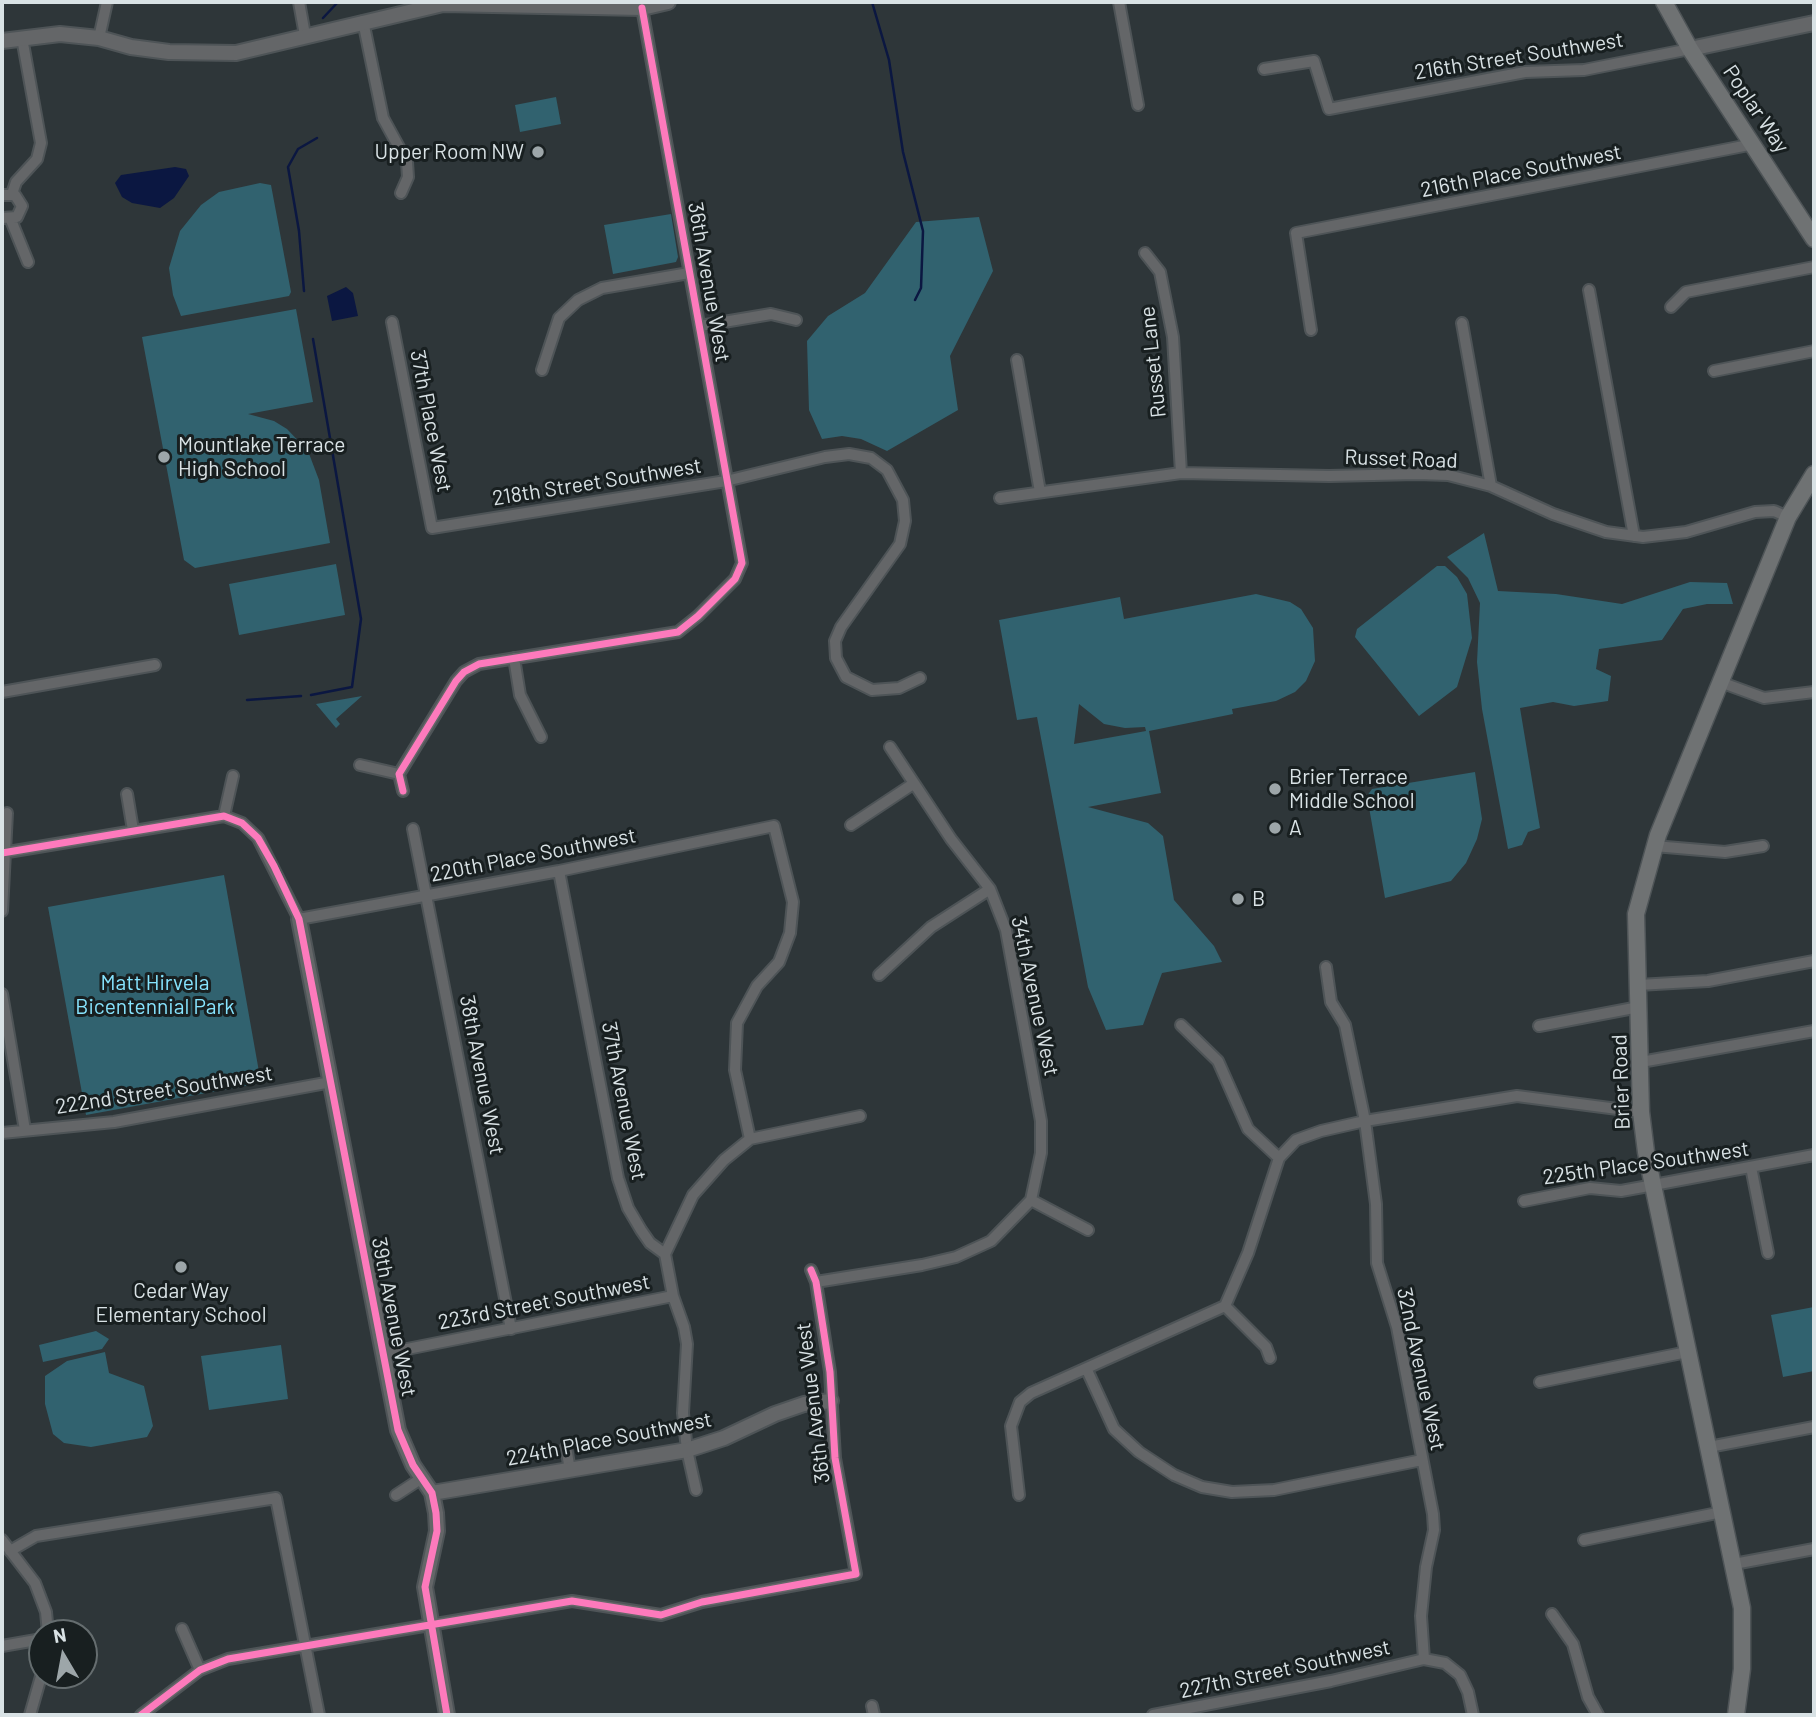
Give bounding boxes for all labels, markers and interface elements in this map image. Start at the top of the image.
street label: 216th Street Southwest [1413,27,1625,85]
street label: Poplar Way [1718,60,1794,158]
place label: Upper Room NW [374,139,524,165]
street label: 216th Place Southwest [1419,139,1623,203]
marker: Upper Room NW [530,144,546,160]
street label: 36th Avenue West [683,200,735,364]
street label: Russet Lane [1135,305,1171,419]
street label: 37th Place West [405,348,457,494]
place label: Mountlake Terrace High School [178,432,345,482]
street label: Russet Road [1344,444,1458,474]
marker: Mountlake Terrace High School [156,449,172,465]
street label: 218th Street Southwest [491,453,703,511]
place label: Brier Terrace Middle School [1289,764,1415,814]
marker: Brier Terrace Middle School [1267,781,1283,797]
place label: A [1289,815,1302,841]
marker: A [1267,820,1283,836]
street label: 220th Place Southwest [428,823,638,887]
place label: B [1252,886,1265,912]
marker: B [1230,891,1246,907]
street label: 34th Avenue West [1006,914,1064,1078]
park label: Matt Hirvela Bicentennial Park [75,970,235,1020]
street label: 38th Avenue West [454,993,510,1157]
street label: 37th Avenue West [596,1020,652,1182]
street label: Brier Road [1607,1034,1635,1130]
street label: 222nd Street Southwest [54,1060,274,1120]
street label: 225th Place Southwest [1541,1136,1751,1190]
street label: 39th Avenue West [366,1235,422,1399]
marker: Cedar Way Elementary School [173,1259,189,1275]
street label: 223rd Street Southwest [436,1269,652,1335]
place label: Cedar Way Elementary School [95,1278,267,1328]
street label: 32nd Avenue West [1391,1285,1451,1453]
street label: 36th Avenue West [791,1321,835,1485]
street label: 224th Place Southwest [504,1407,714,1471]
north arrow [28,1619,98,1689]
text: N [51,1622,68,1647]
street label: 227th Street Southwest [1178,1634,1392,1704]

